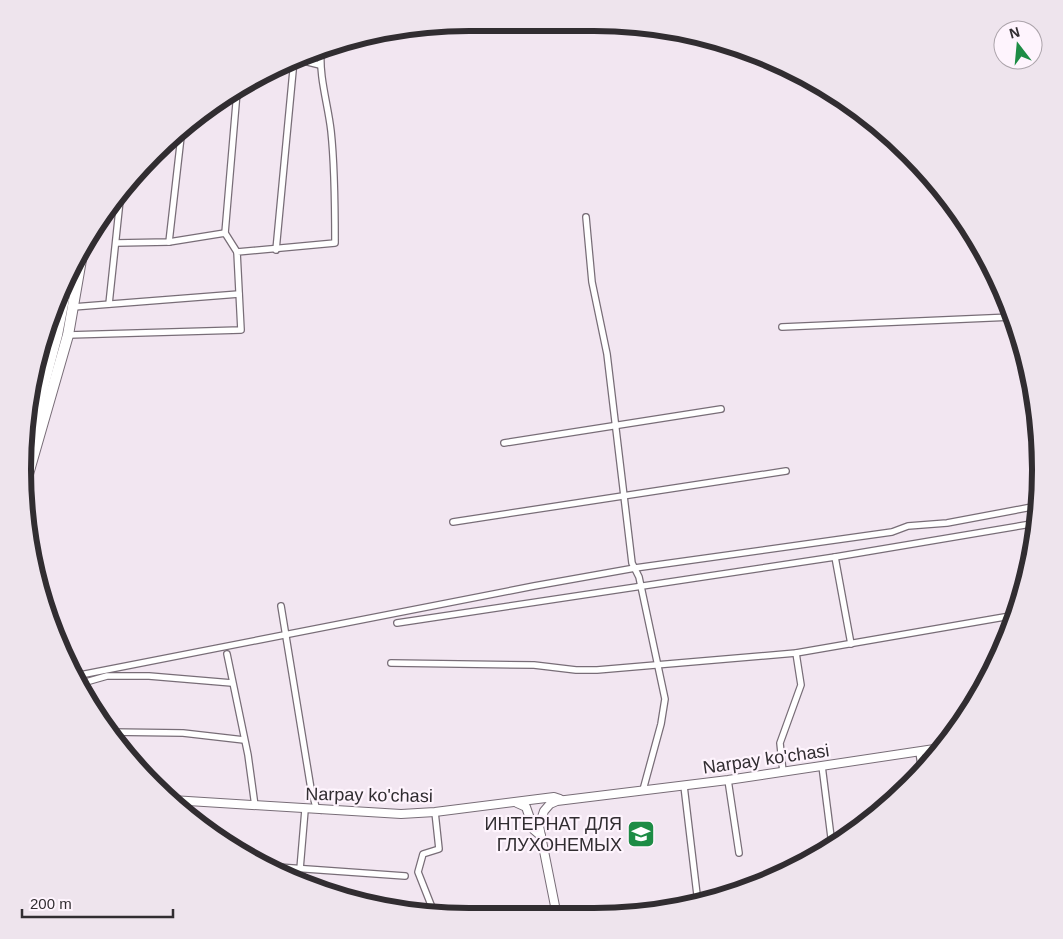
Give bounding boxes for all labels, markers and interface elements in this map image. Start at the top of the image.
north arrow [993,20,1043,70]
text: N [1007,23,1021,42]
street label: Narpay ko'chasi [701,740,831,778]
street label: Narpay ko'chasi [305,784,433,806]
place label: ИНТЕРНАТ ДЛЯ ГЛУХОНЕМЫХ [484,814,622,855]
school or university icon: ИНТЕРНАТ ДЛЯ ГЛУХОНЕМЫХ [626,819,656,849]
scale bar [22,886,174,918]
text: 200 m [30,895,72,912]

